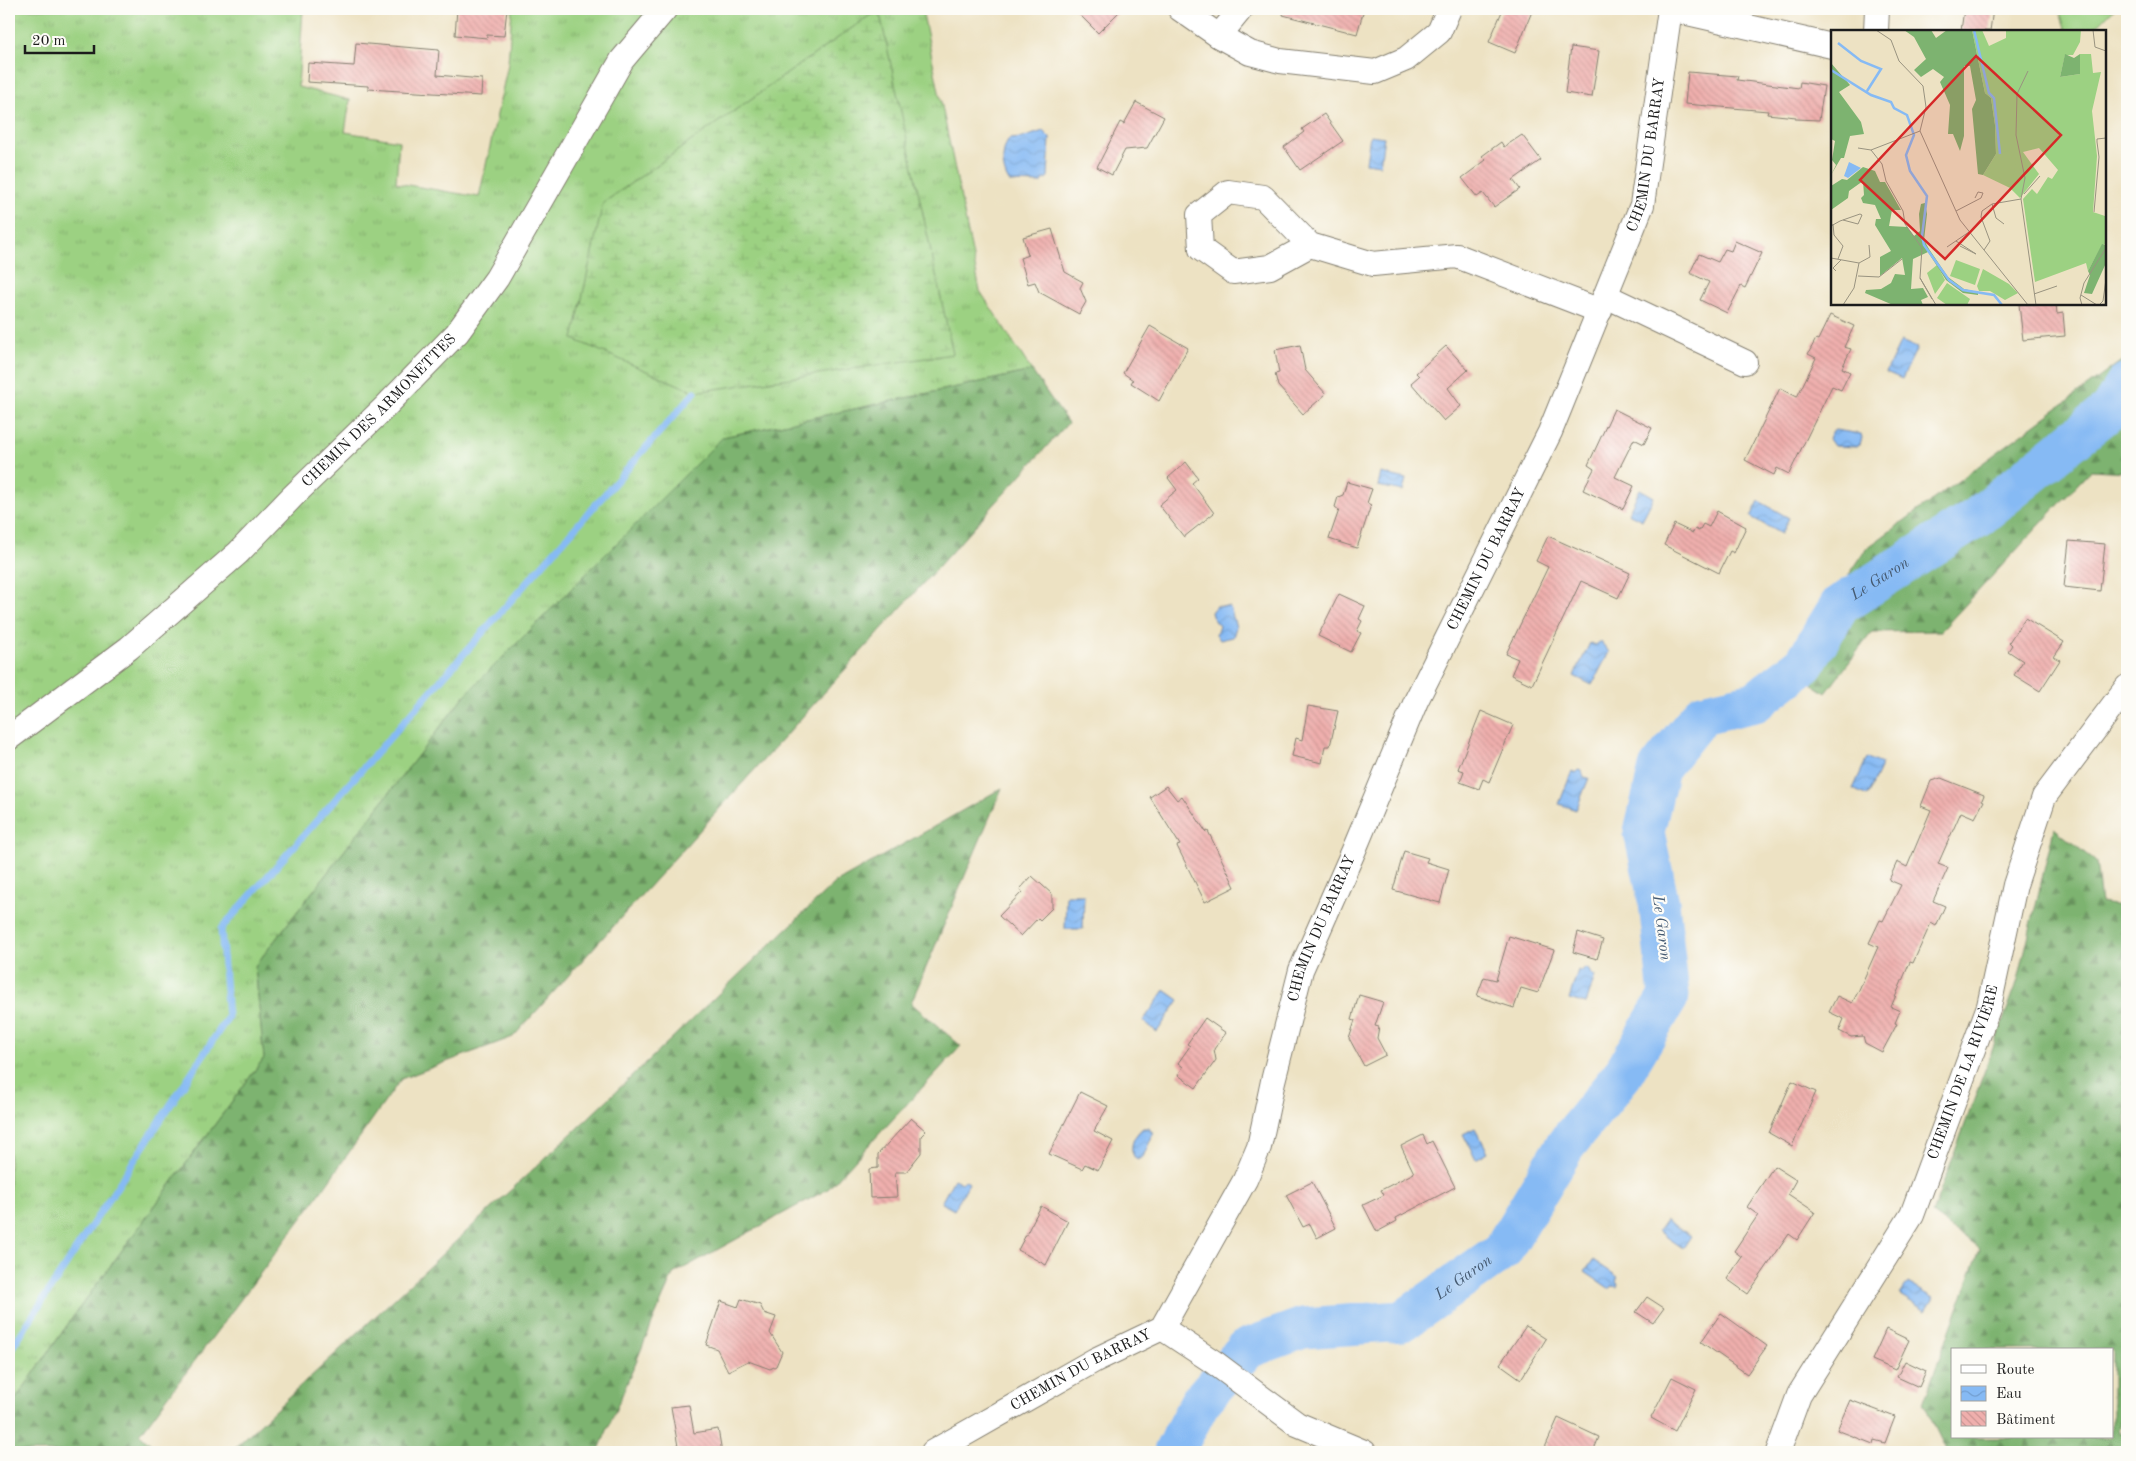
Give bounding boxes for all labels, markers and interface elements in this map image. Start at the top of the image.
scale bar [25,22,94,54]
inset map [1831,30,2106,305]
text: 20 m [32,34,66,49]
street label: CHEMIN DU BARRAY [1624,77,1668,234]
street label: CHEMIN DES ARMONETTES [299,331,459,490]
street label: CHEMIN DU BARRAY [1445,486,1528,633]
water label: Le Garon [1847,555,1912,604]
street label: CHEMIN DU BARRAY [1286,853,1358,1003]
water label: Le Garon [1649,893,1673,962]
street label: CHEMIN DE LA RIVIÈRE [1926,984,2001,1162]
water label: Le Garon [1432,1252,1495,1304]
street label: CHEMIN DU BARRAY [1008,1327,1153,1414]
legend [1951,1348,2114,1438]
text: Route [1996,1363,2034,1378]
text: Eau [1996,1387,2022,1402]
text: Bâtiment [1996,1413,2055,1428]

